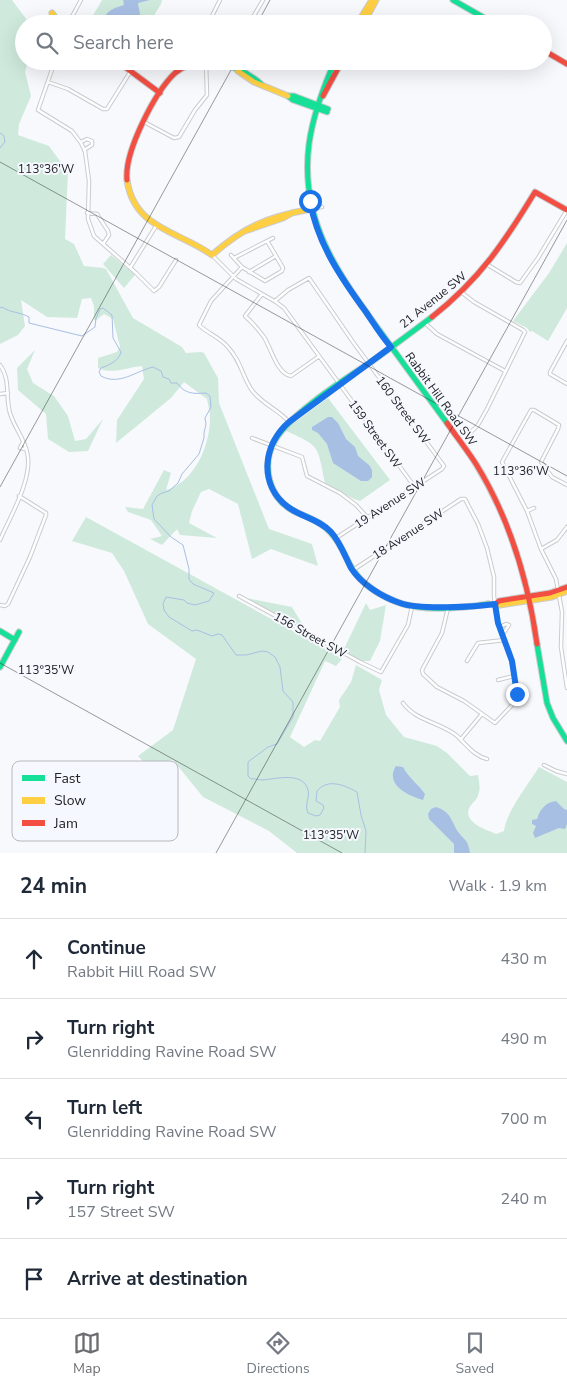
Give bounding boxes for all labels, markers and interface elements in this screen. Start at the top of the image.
search box [15,15,552,70]
icon: search [33,29,61,57]
text: Search here [73,30,174,56]
text: 113°36'W [18,161,74,177]
route start [299,190,322,213]
street label: 21 Avenue SW [396,268,470,332]
street label: Rabbit Hill Road SW [402,349,480,449]
street label: 160 Street SW [372,373,434,447]
street label: 159 Street SW [345,397,405,471]
text: 113°36'W [493,463,549,479]
street label: 19 Avenue SW [351,474,429,532]
street label: 18 Avenue SW [369,505,447,563]
street label: 156 Street SW [271,608,349,662]
text: 113°35'W [18,662,74,678]
route end [506,683,529,706]
legend [12,761,178,841]
text: Fast [54,769,80,788]
text: Slow [54,791,86,810]
text: Jam [53,814,78,833]
text: 113°35'W [303,827,359,843]
text: 24 min [20,872,87,900]
text: Walk · 1.9 km [449,875,547,897]
text: Continue [67,935,146,961]
icon: ahead [20,945,48,973]
text: 430 m [500,948,547,970]
text: Rabbit Hill Road SW [67,961,216,983]
text: Turn right [67,1015,154,1041]
icon: right [20,1025,48,1053]
text: 490 m [500,1028,547,1050]
text: Glenridding Ravine Road SW [67,1041,277,1063]
text: Turn left [67,1095,142,1121]
icon: left [20,1105,48,1133]
text: 700 m [500,1108,547,1130]
text: Glenridding Ravine Road SW [67,1121,277,1143]
text: Turn right [67,1175,154,1201]
icon: right [20,1185,48,1213]
text: 240 m [500,1188,547,1210]
text: 157 Street SW [67,1201,175,1223]
icon: arrive [20,1265,48,1293]
text: Arrive at destination [67,1266,248,1292]
tab: Map [73,1329,101,1378]
tab: Directions [247,1329,310,1378]
tab: Saved [455,1329,494,1378]

